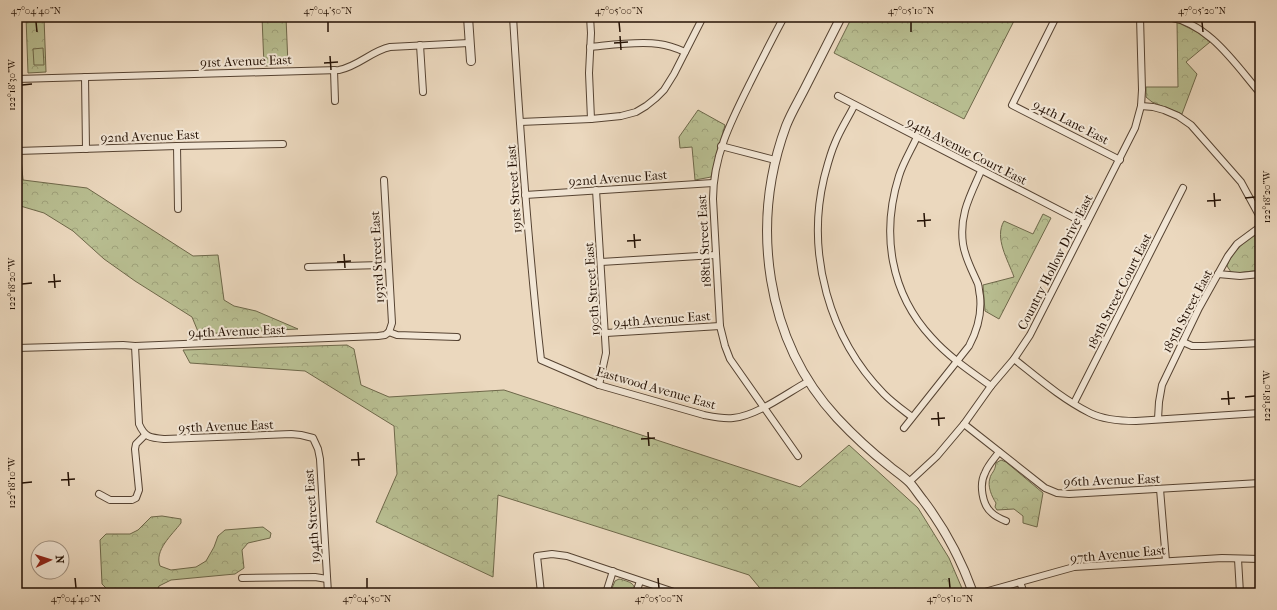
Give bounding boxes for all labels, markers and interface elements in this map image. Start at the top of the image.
text: 47°04'40"N [11,5,62,17]
text: 47°04'50"N [304,5,353,17]
text: 47°05'00"N [595,5,644,17]
text: 47°05'10"N [888,5,935,17]
text: 47°05'20"N [1178,5,1227,17]
street label: 91st Avenue East [200,52,292,70]
text: 122°18'30"W [6,58,18,111]
street label: 94th Lane East [1031,96,1112,148]
street label: 94th Avenue Court East [904,114,1030,188]
street label: 92nd Avenue East [100,127,200,145]
street label: 191st Street East [503,144,525,234]
street label: 92nd Avenue East [568,167,668,189]
text: 122°18'20"W [1261,170,1273,223]
street label: Country Hollow Drive East [1014,191,1096,332]
street label: 188th Street East [694,194,714,288]
street label: 193rd Street East [367,210,387,304]
street label: 185th Street Court East [1083,230,1155,351]
street label: 190th Street East [581,241,603,336]
text: 122°18'20"W [6,257,18,310]
street label: 185th Street East [1159,267,1215,355]
street label: 94th Avenue East [613,308,711,330]
street label: 94th Avenue East [188,322,286,340]
street label: Eastwood Avenue East [594,364,718,412]
text: 122°18'10"W [1261,369,1273,421]
street label: 95th Avenue East [178,417,274,435]
text: 122°18'10"W [6,456,18,508]
street label: 194th Street East [301,468,323,564]
street label: 96th Avenue East [1063,471,1161,489]
north arrow [30,540,70,580]
street label: 97th Avenue East [1070,542,1167,566]
text: N [53,555,66,565]
text: 47°04'40"N [51,593,102,605]
text: 47°04'50"N [343,593,392,605]
text: 47°05'00"N [635,593,684,605]
text: 47°05'10"N [927,593,974,605]

